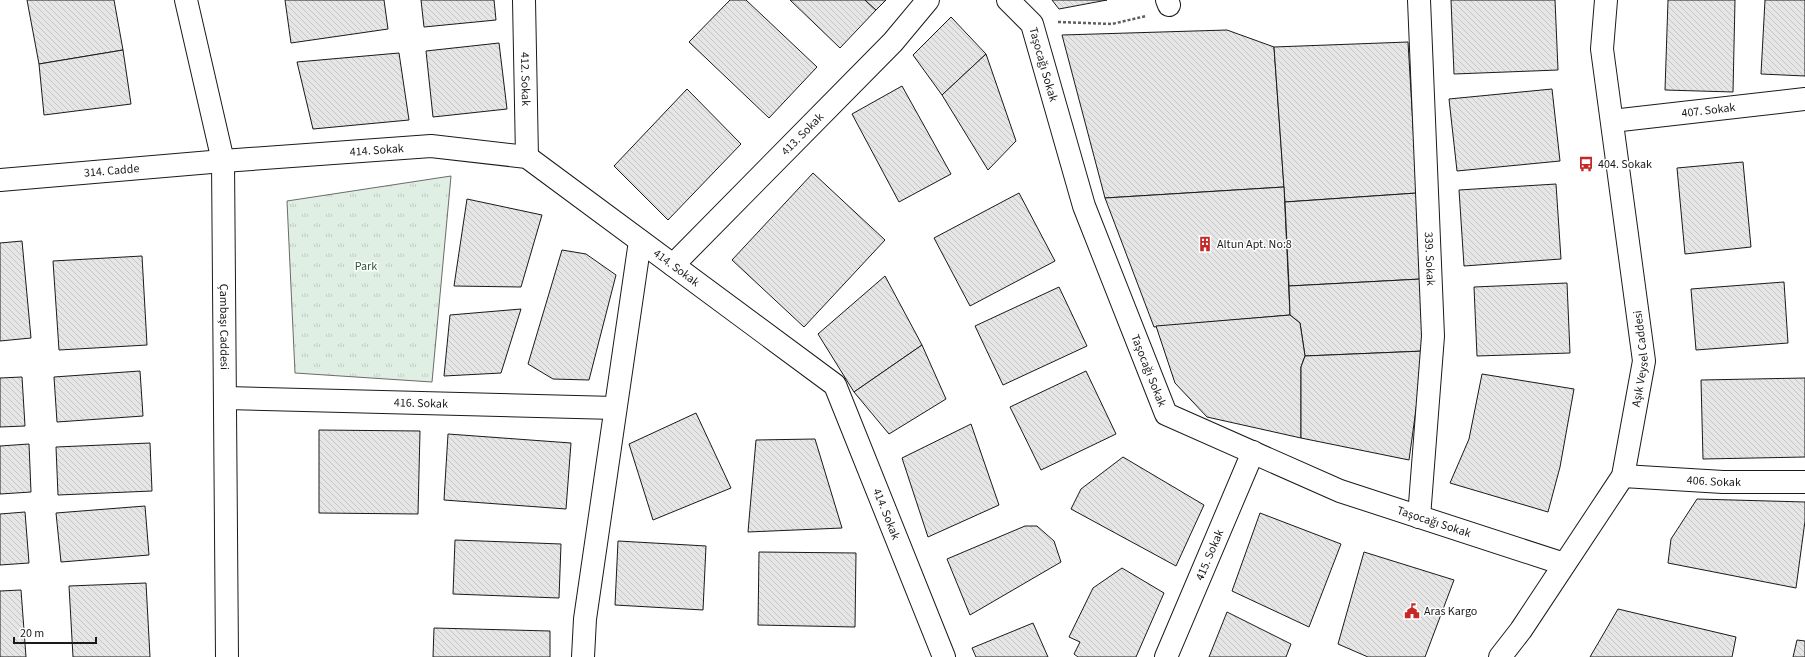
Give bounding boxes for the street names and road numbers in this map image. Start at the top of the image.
street label: Taşocağı Sokak [1024,25,1062,104]
street label: 412. Sokak [516,52,534,106]
street label: 407. Sokak [1681,99,1736,122]
street label: 413. Sokak [778,109,828,160]
street label: 414. Sokak [349,140,404,161]
street label: 314. Cadde [83,160,140,182]
street label: 339. Sokak [1420,231,1439,286]
street label: 414. Sokak [649,245,703,291]
street label: Çambaşı Caddesi [215,284,233,370]
street label: Aşık Veysel Caddesi [1628,309,1653,408]
street label: Taşocağı Sokak [1126,332,1170,410]
street label: 416. Sokak [394,394,448,413]
street label: 406. Sokak [1686,472,1741,491]
street label: 414. Sokak [868,486,904,542]
street label: Taşocağı Sokak [1395,502,1473,542]
street label: 415. Sokak [1191,527,1228,583]

